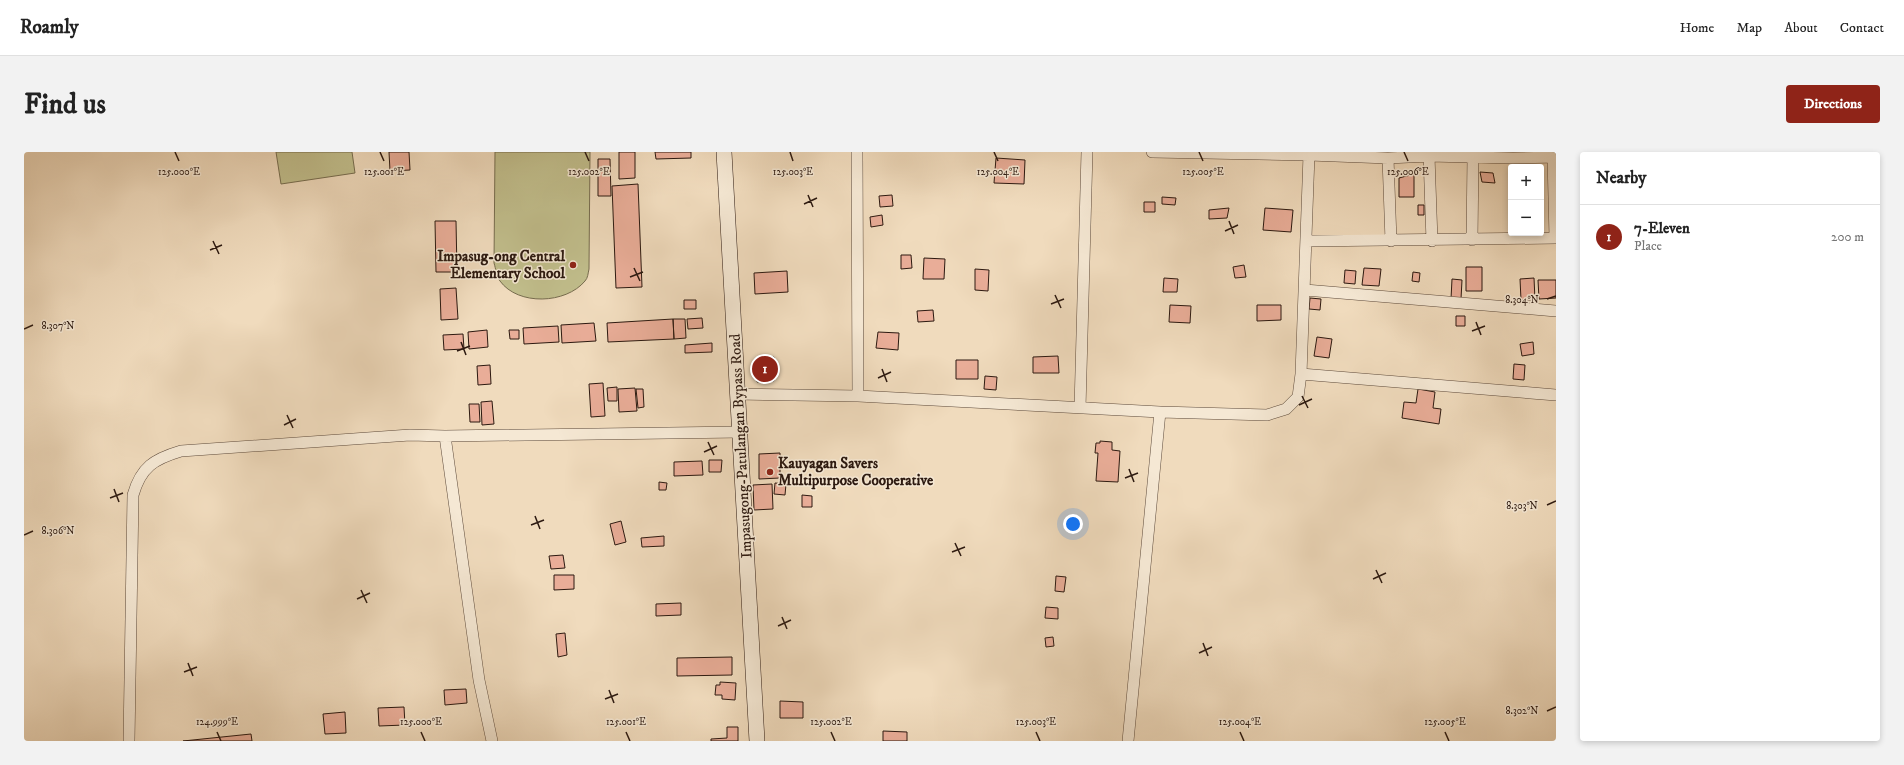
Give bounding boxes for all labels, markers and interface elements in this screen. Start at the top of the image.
text: Roamly [20,16,79,39]
text: Home [1680,19,1714,37]
text: Map [1736,19,1762,37]
text: About [1784,19,1818,37]
text: Contact [1840,19,1884,37]
button: Directions [1786,85,1880,123]
text: Find us [24,87,106,122]
map controls [1508,164,1544,236]
button: + [1508,164,1544,200]
text: 125.000°E [158,166,200,178]
text: 125.001°E [364,166,404,178]
text: 125.002°E [568,166,610,178]
text: 125.003°E [773,166,813,178]
text: 125.004°E [977,166,1019,178]
text: 125.005°E [1182,166,1224,178]
text: 125.006°E [1387,166,1429,178]
text: Nearby [1596,167,1646,189]
button: − [1508,200,1544,236]
text: 7-Eleven [1634,219,1690,238]
text: 1 [1607,229,1611,245]
text: 200 m [1831,229,1864,245]
text: Place [1634,238,1662,254]
place label: Impasug-ong Central Elementary School [437,247,565,283]
marker: Impasug-ong Central Elementary School [568,260,578,270]
text: 8.304°N [1505,294,1539,306]
text: 8.307°N [41,320,75,332]
street label: Impasugong-Patulangan Bypass Road [726,333,756,559]
pin: 1 [752,354,778,384]
place label: Kauyagan Savers Multipurpose Cooperative [778,454,934,490]
marker: Kauyagan Savers Multipurpose Cooperative [765,467,775,477]
text: 8.303°N [1506,500,1538,512]
your location [1063,514,1083,534]
text: 8.306°N [41,525,75,537]
text: 8.302°N [1506,705,1538,717]
text: 124.999°E [196,716,238,728]
text: 125.000°E [400,716,442,728]
text: 125.001°E [606,716,646,728]
text: 125.002°E [810,716,852,728]
text: 125.003°E [1016,716,1056,728]
text: 125.004°E [1219,716,1261,728]
text: 125.005°E [1424,716,1466,728]

